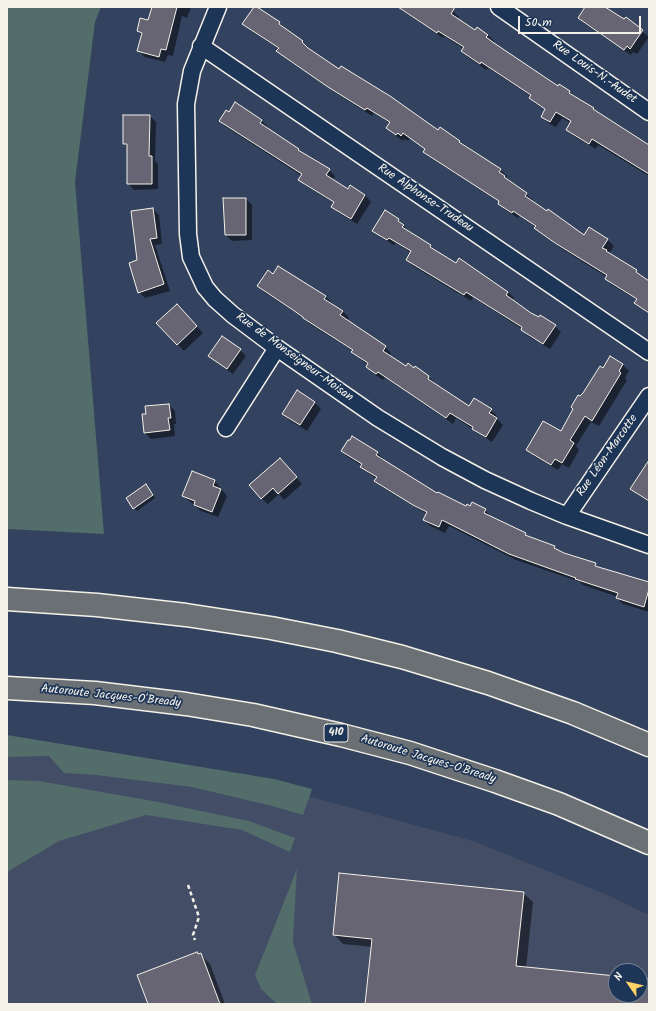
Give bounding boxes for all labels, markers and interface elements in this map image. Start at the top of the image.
scale bar [520,8,643,34]
text: 50 m [525,13,552,32]
street label: Rue Louis-N.-Audet [549,38,639,108]
street label: Rue Alphonse-Trudeau [374,162,476,236]
street label: Rue de Monseigneur-Moisan [233,311,355,405]
street label: Rue Léon-Marcotte [574,412,642,500]
street label: Autoroute Jacques-O'Bready [40,682,182,712]
road number: 410 [324,724,348,742]
street label: Autoroute Jacques-O'Bready [359,733,497,787]
north arrow [608,963,648,1003]
text: N [609,969,628,985]

